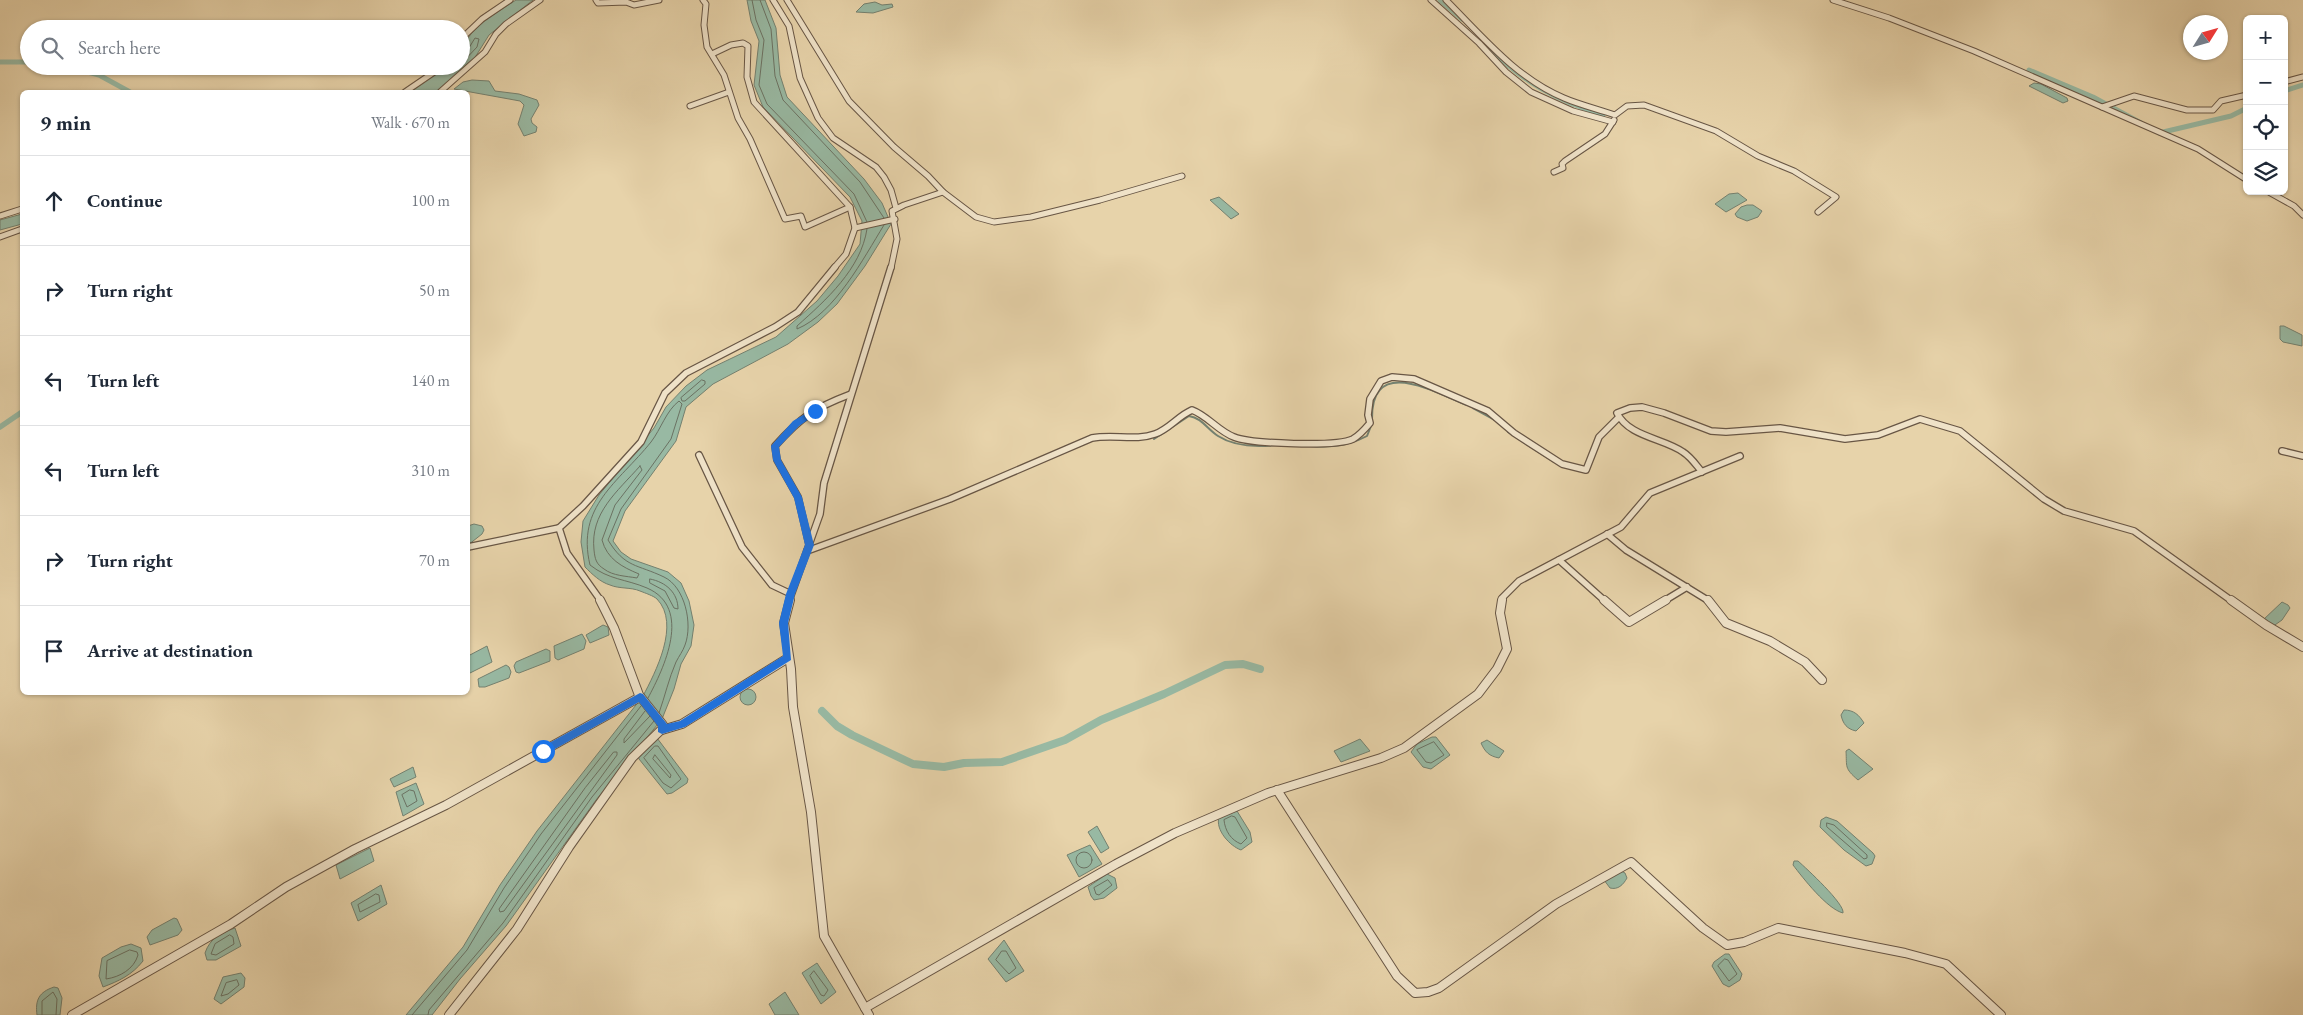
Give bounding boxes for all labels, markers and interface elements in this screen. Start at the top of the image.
north arrow [2183,15,2228,60]
map controls [2243,15,2288,195]
button: + [2243,15,2288,60]
search box [20,20,470,75]
icon: search [38,34,66,62]
text: Search here [78,35,160,60]
button: − [2243,60,2288,105]
button: locate [2243,105,2288,150]
text: 9 min [40,109,91,136]
text: Walk · 670 m [371,112,450,133]
button: layers [2243,150,2288,195]
icon: ahead [40,187,68,215]
text: Continue [87,188,162,213]
text: 100 m [411,190,450,211]
icon: right [40,277,68,305]
text: Turn right [87,278,173,303]
text: 50 m [419,280,450,301]
icon: left [40,367,68,395]
text: Turn left [87,368,159,393]
text: 140 m [411,370,450,391]
route end [804,400,827,423]
icon: left [40,457,68,485]
text: Turn left [87,458,159,483]
text: 310 m [411,460,450,481]
icon: right [40,547,68,575]
text: Turn right [87,548,173,573]
text: 70 m [419,550,450,571]
icon: arrive [40,637,68,665]
text: Arrive at destination [87,638,253,663]
route start [532,740,555,763]

